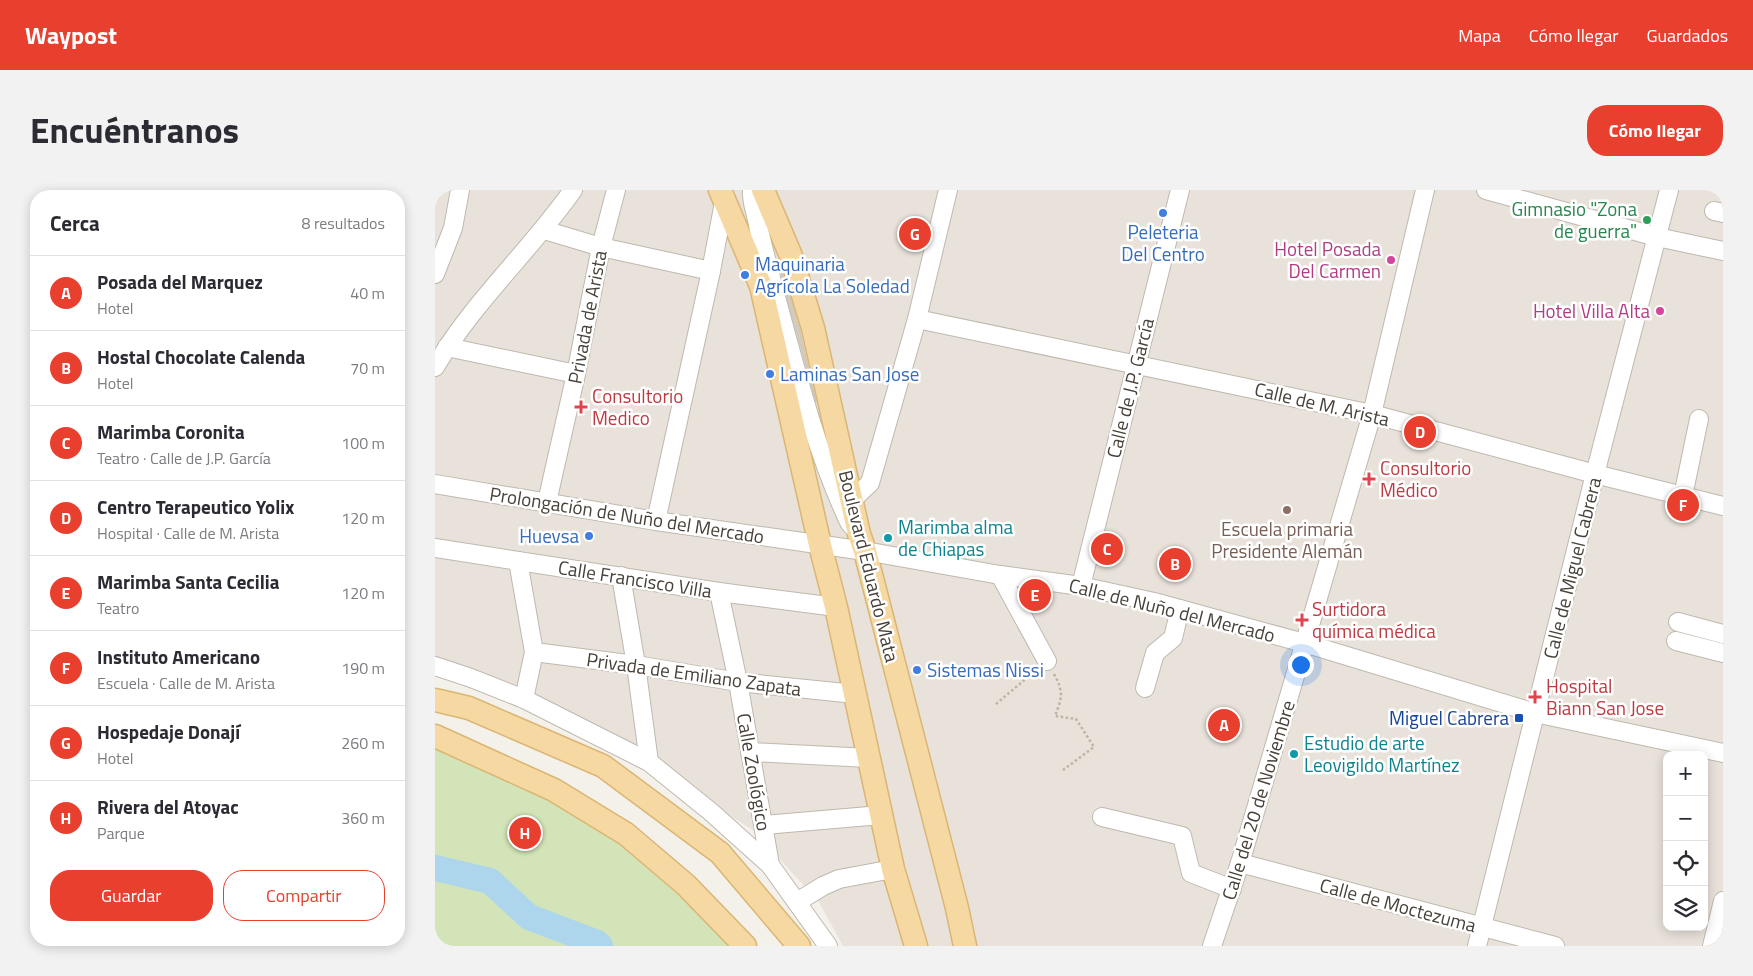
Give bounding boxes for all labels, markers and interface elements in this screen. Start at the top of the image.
text: Waypost [25,17,117,53]
text: Mapa [1458,22,1501,49]
text: Cómo llegar [1529,22,1618,49]
text: Guardados [1646,22,1728,49]
text: Encuéntranos [30,103,239,157]
button: Cómo llegar [1587,105,1723,156]
place label: Gimnasio "Zona de guerra" [1511,194,1637,245]
text: Cerca [50,207,100,239]
marker: Peleteria Del Centro [1157,207,1169,219]
text: 8 resultados [301,211,385,235]
marker: Gimnasio "Zona de guerra" [1641,214,1653,226]
pin: G [899,215,931,253]
place label: Peleteria Del Centro [1121,217,1205,268]
place label: Hotel Posada Del Carmen [1274,234,1381,285]
street label: Privada de Arista [559,247,614,386]
place label: Maquinaria Agrícola La Soledad [755,249,910,300]
marker: Hotel Posada Del Carmen [1385,254,1397,266]
text: Posada del Marquez [97,267,263,296]
marker: Maquinaria Agrícola La Soledad [739,269,751,281]
text: A [61,281,71,305]
text: 40 m [350,281,385,305]
text: Hotel [97,296,134,320]
place label: Hotel Villa Alta [1533,296,1650,325]
marker: Hotel Villa Alta [1654,305,1666,317]
street label: Calle de J.P. García [1098,314,1161,461]
text: Hostal Chocolate Calenda [97,342,305,371]
text: B [61,356,71,380]
text: 70 m [350,356,385,380]
place label: Laminas San Jose [780,359,919,388]
marker: Laminas San Jose [764,368,776,380]
text: Hotel [97,371,134,395]
street label: Calle de M. Arista [1252,374,1393,433]
place label: Consultorio Medico [592,381,683,432]
marker: Consultorio Medico [574,400,588,414]
pin: D [1404,413,1436,451]
text: Marimba Coronita [97,417,245,446]
text: C [62,431,70,455]
text: 100 m [341,431,385,455]
text: Teatro · Calle de J.P. García [97,446,271,470]
place label: Consultorio Médico [1380,453,1471,504]
street label: Boulevard Eduardo Mata [832,467,907,665]
marker: Consultorio Médico [1362,472,1376,486]
street label: Calle de Miguel Cabrera [1535,474,1608,662]
street label: Prolongación de Nuño del Mercado [488,478,766,551]
pin: F [1667,486,1699,524]
text: Centro Terapeutico Yolix [97,492,294,521]
marker: Escuela primaria Presidente Alemán [1281,504,1293,516]
text: D [61,506,71,530]
text: 120 m [341,506,385,530]
place label: Marimba alma de Chiapas [898,512,1014,563]
place label: Escuela primaria Presidente Alemán [1211,514,1363,565]
text: Hospital · Calle de M. Arista [97,521,279,545]
place label: Huevsa [519,521,579,550]
marker: Huevsa [583,530,595,542]
pin: C [1091,530,1123,568]
marker: Marimba alma de Chiapas [882,532,894,544]
pin: B [1159,545,1191,583]
street label: Calle Francisco Villa [556,552,715,605]
text: Marimba Santa Cecilia [97,567,279,596]
street label: Calle de Nuño del Mercado [1066,570,1278,649]
pin: E [1019,576,1051,614]
text: E [62,581,70,605]
text: 120 m [341,581,385,605]
place label: Surtidora química médica [1312,594,1436,645]
text: Teatro [97,596,140,620]
marker: Surtidora química médica [1296,614,1308,626]
text: Instituto Americano [97,642,260,671]
street label: Privada de Emiliano Zapata [585,644,804,703]
your location [1288,652,1314,678]
place label: Sistemas Nissi [927,655,1044,684]
text: F [62,656,70,680]
text: 190 m [341,656,385,680]
marker: Sistemas Nissi [911,664,923,676]
text: Escuela · Calle de M. Arista [97,671,275,695]
place label: Hospital Biann San Jose [1546,671,1664,722]
marker: Hospital Biann San Jose [1528,690,1542,704]
street label: Calle del 20 de Noviembre [1213,697,1302,903]
place label: Miguel Cabrera [1389,703,1509,732]
pin: A [1208,706,1240,744]
street label: Calle Zoológico [730,711,779,833]
marker: Miguel Cabrera [1513,712,1525,724]
text: Hospedaje Donají [97,717,240,746]
place label: Estudio de arte Leovigildo Martínez [1304,728,1460,779]
text: G [61,731,71,755]
text: 260 m [341,731,385,755]
text: Hotel [97,746,134,770]
marker: Estudio de arte Leovigildo Martínez [1288,748,1300,760]
map controls [1663,751,1708,931]
button: + [1663,751,1708,796]
text: Rivera del Atoyac [97,792,239,821]
button: − [1663,796,1708,841]
text: H [61,806,71,830]
text: 360 m [341,806,385,830]
pin: H [509,814,541,852]
text: Parque [97,821,145,845]
button: locate [1663,841,1708,886]
button: Guardar [50,870,213,921]
button: Compartir [223,870,385,921]
street label: Calle de Moctezuma [1317,870,1480,939]
button: layers [1663,886,1708,931]

